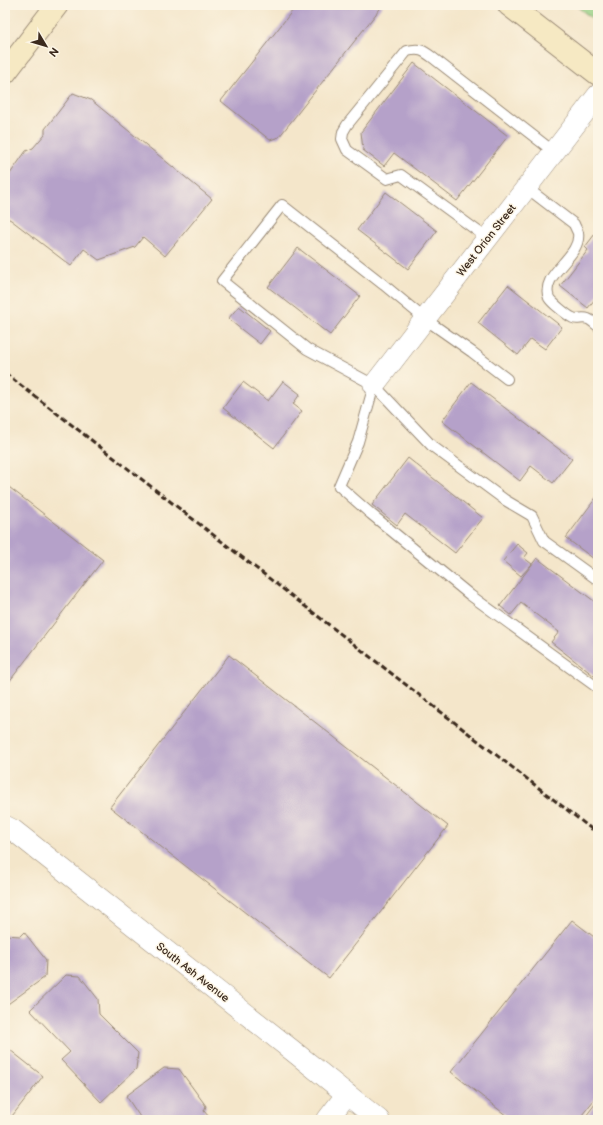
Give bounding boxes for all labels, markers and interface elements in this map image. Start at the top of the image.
north arrow [26,26,66,66]
text: N [46,45,61,59]
street label: West Orion Street [454,201,519,279]
street label: South Ash Avenue [154,940,232,1005]

